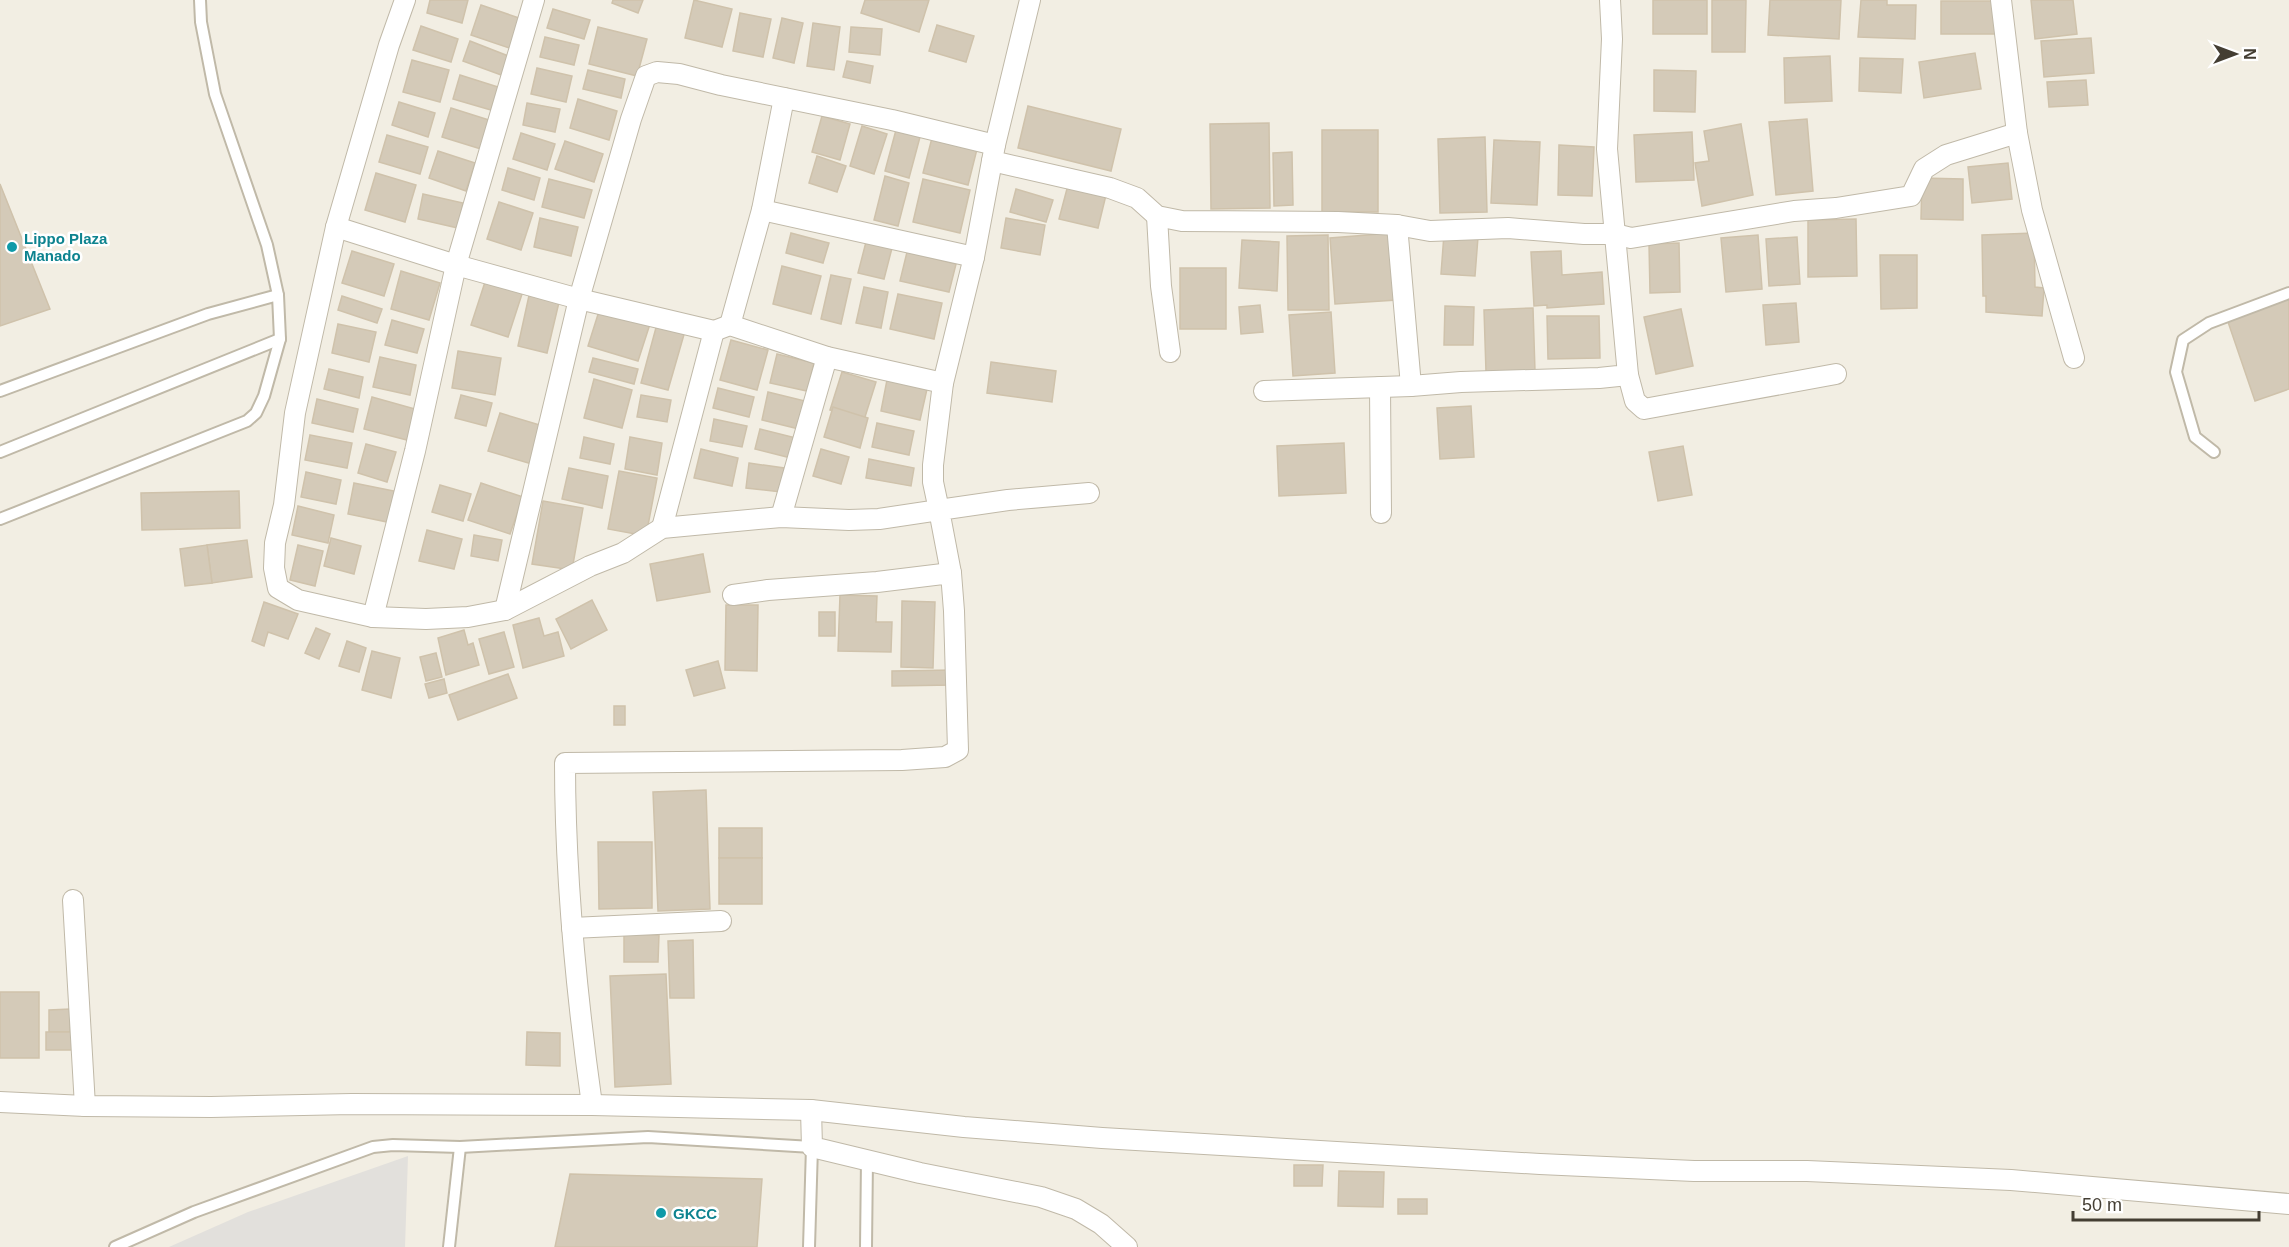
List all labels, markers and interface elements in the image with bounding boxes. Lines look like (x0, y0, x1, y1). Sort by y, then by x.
north arrow (2205, 24, 2265, 84)
text: N (2241, 48, 2258, 60)
place label: Lippo Plaza Manado (24, 230, 108, 264)
marker: Lippo Plaza Manado (5, 240, 19, 254)
scale bar (2073, 1184, 2259, 1222)
text: 50 m (2082, 1195, 2122, 1215)
place label: GKCC (673, 1205, 717, 1222)
marker: GKCC (654, 1206, 668, 1220)

